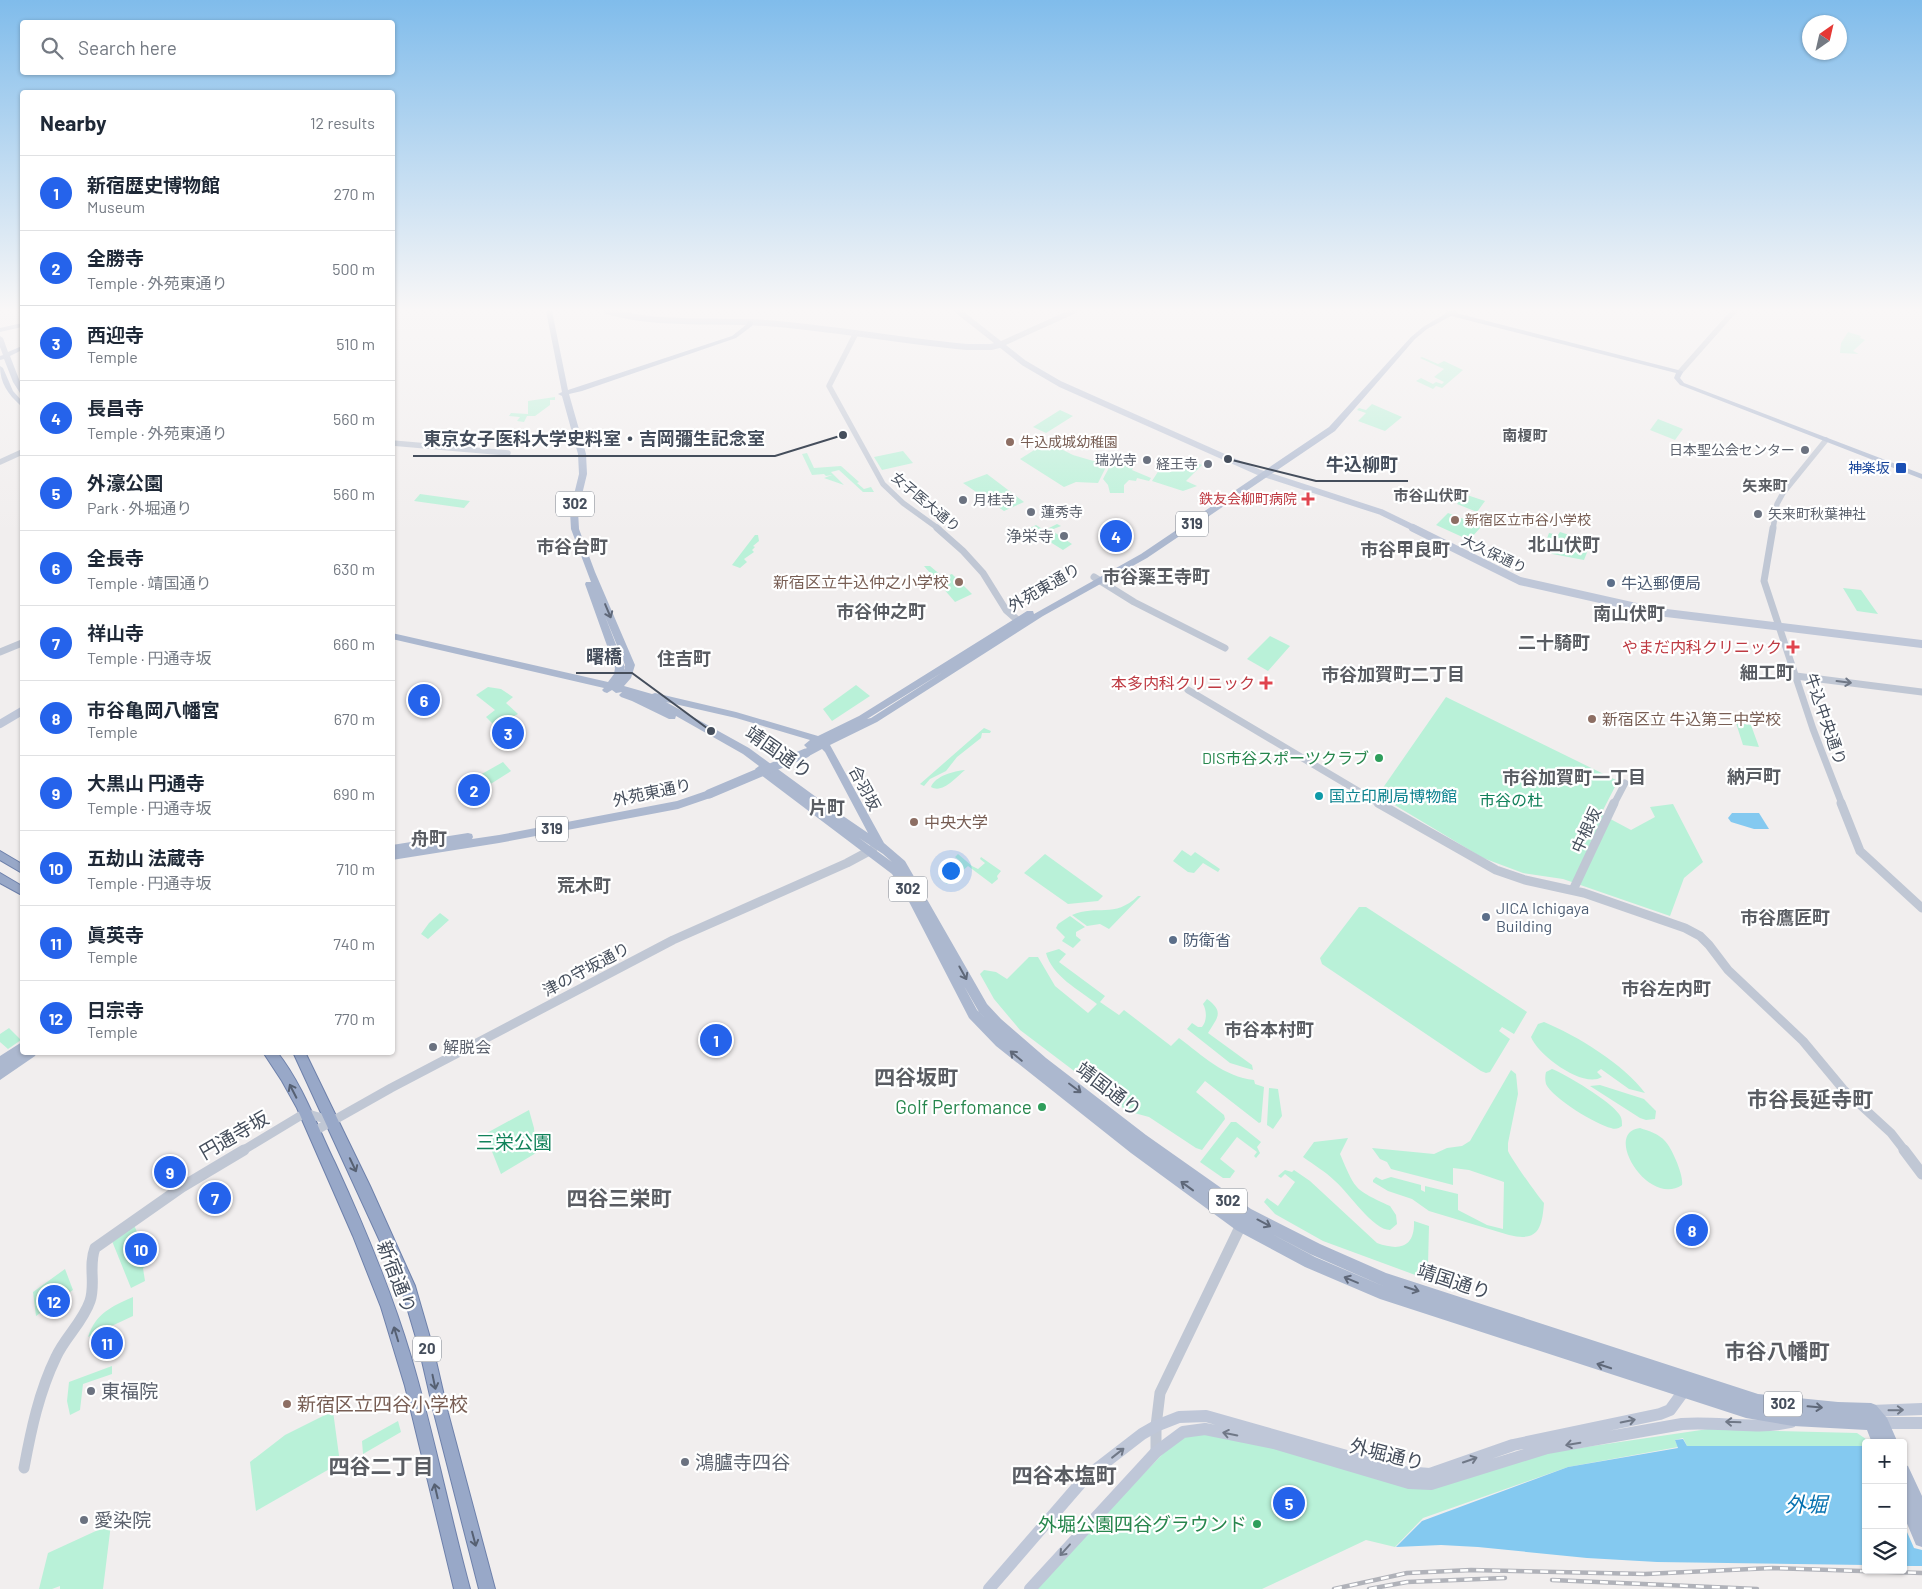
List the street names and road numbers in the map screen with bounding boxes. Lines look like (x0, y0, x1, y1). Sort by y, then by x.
street label: 女子医大通り (889, 468, 964, 535)
road number: 302 (556, 492, 594, 516)
road number: 319 (1176, 512, 1208, 536)
street label: 大久保通り (1459, 531, 1530, 576)
street label: 外苑東通り (1004, 558, 1083, 615)
street label: 牛込中央通り (1802, 670, 1851, 767)
street label: 靖国通り (742, 720, 817, 783)
street label: 合羽坂 (846, 762, 885, 813)
street label: 外苑東通り (611, 774, 693, 809)
street label: 中根坂 (1567, 804, 1604, 856)
road number: 319 (536, 816, 568, 842)
road number: 302 (889, 876, 927, 902)
street label: 津の守坂通り (539, 938, 633, 999)
street label: 靖国通り (1072, 1057, 1147, 1121)
street label: 円通寺坂 (195, 1106, 272, 1164)
road number: 302 (1209, 1188, 1247, 1214)
street label: 新宿通り (373, 1237, 422, 1316)
street label: 靖国通り (1414, 1258, 1494, 1303)
road number: 20 (413, 1336, 441, 1362)
road number: 302 (1764, 1392, 1802, 1416)
street label: 外堀通り (1347, 1433, 1427, 1474)

